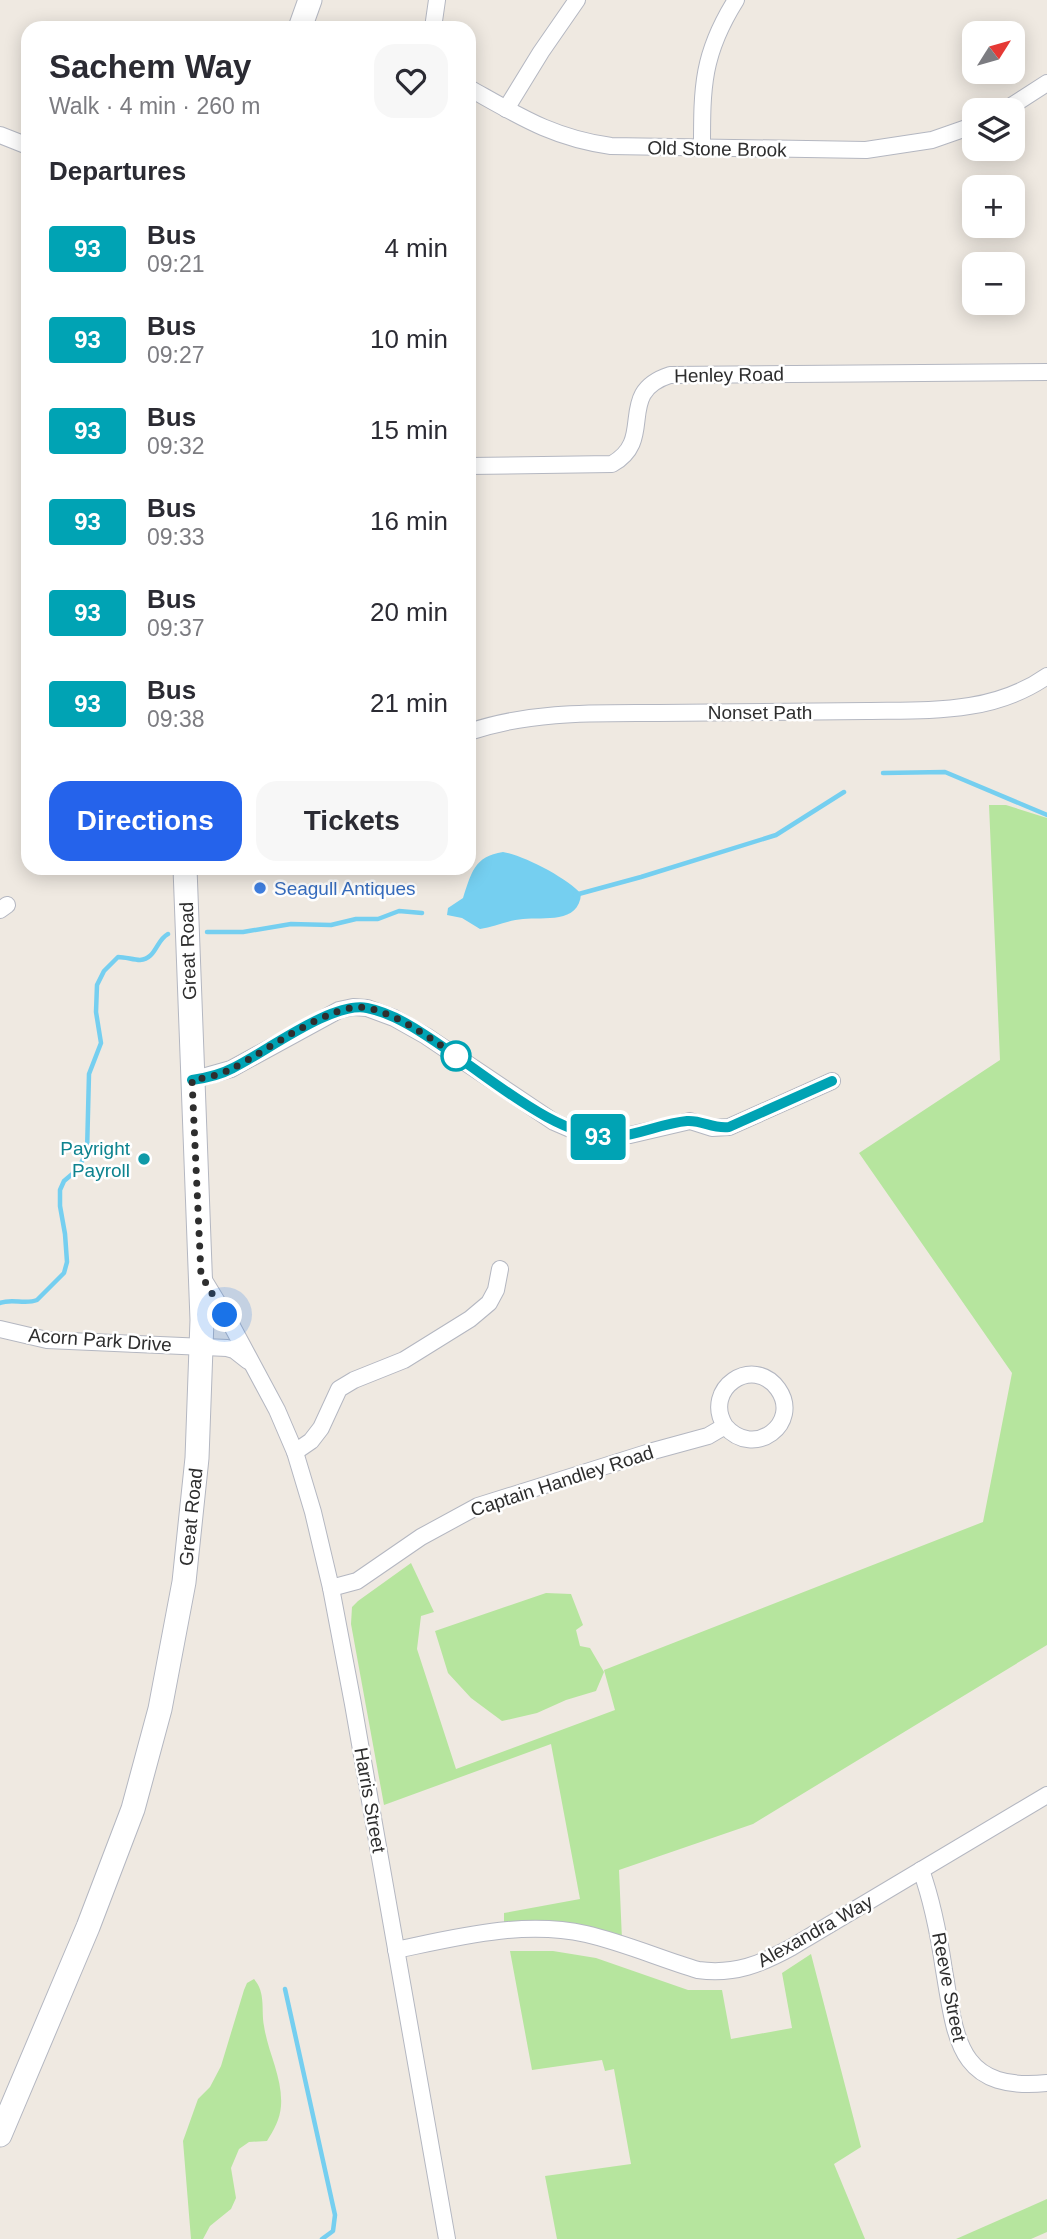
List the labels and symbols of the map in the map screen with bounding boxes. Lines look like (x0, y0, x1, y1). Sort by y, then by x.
north arrow (962, 21, 1026, 84)
street label: Old Stone Brook (647, 137, 787, 161)
street label: Henley Road (674, 364, 784, 386)
street label: Nonset Path (708, 702, 812, 723)
place label: Seagull Antiques (274, 878, 416, 899)
marker: Seagull Antiques (252, 880, 268, 896)
street label: Great Road (176, 902, 200, 1000)
unlabelled marker (441, 1041, 471, 1071)
line badge: 93 (566, 1114, 630, 1160)
place label: Payright Payroll (60, 1138, 131, 1181)
marker: Payright Payroll (136, 1151, 152, 1167)
your location (207, 1297, 242, 1332)
street label: Acorn Park Drive (28, 1325, 172, 1355)
street label: Captain Handley Road (468, 1441, 656, 1521)
street label: Great Road (175, 1467, 207, 1567)
street label: Harris Street (350, 1746, 390, 1855)
street label: Alexandra Way (754, 1891, 877, 1971)
street label: Reeve Street (928, 1931, 970, 2044)

